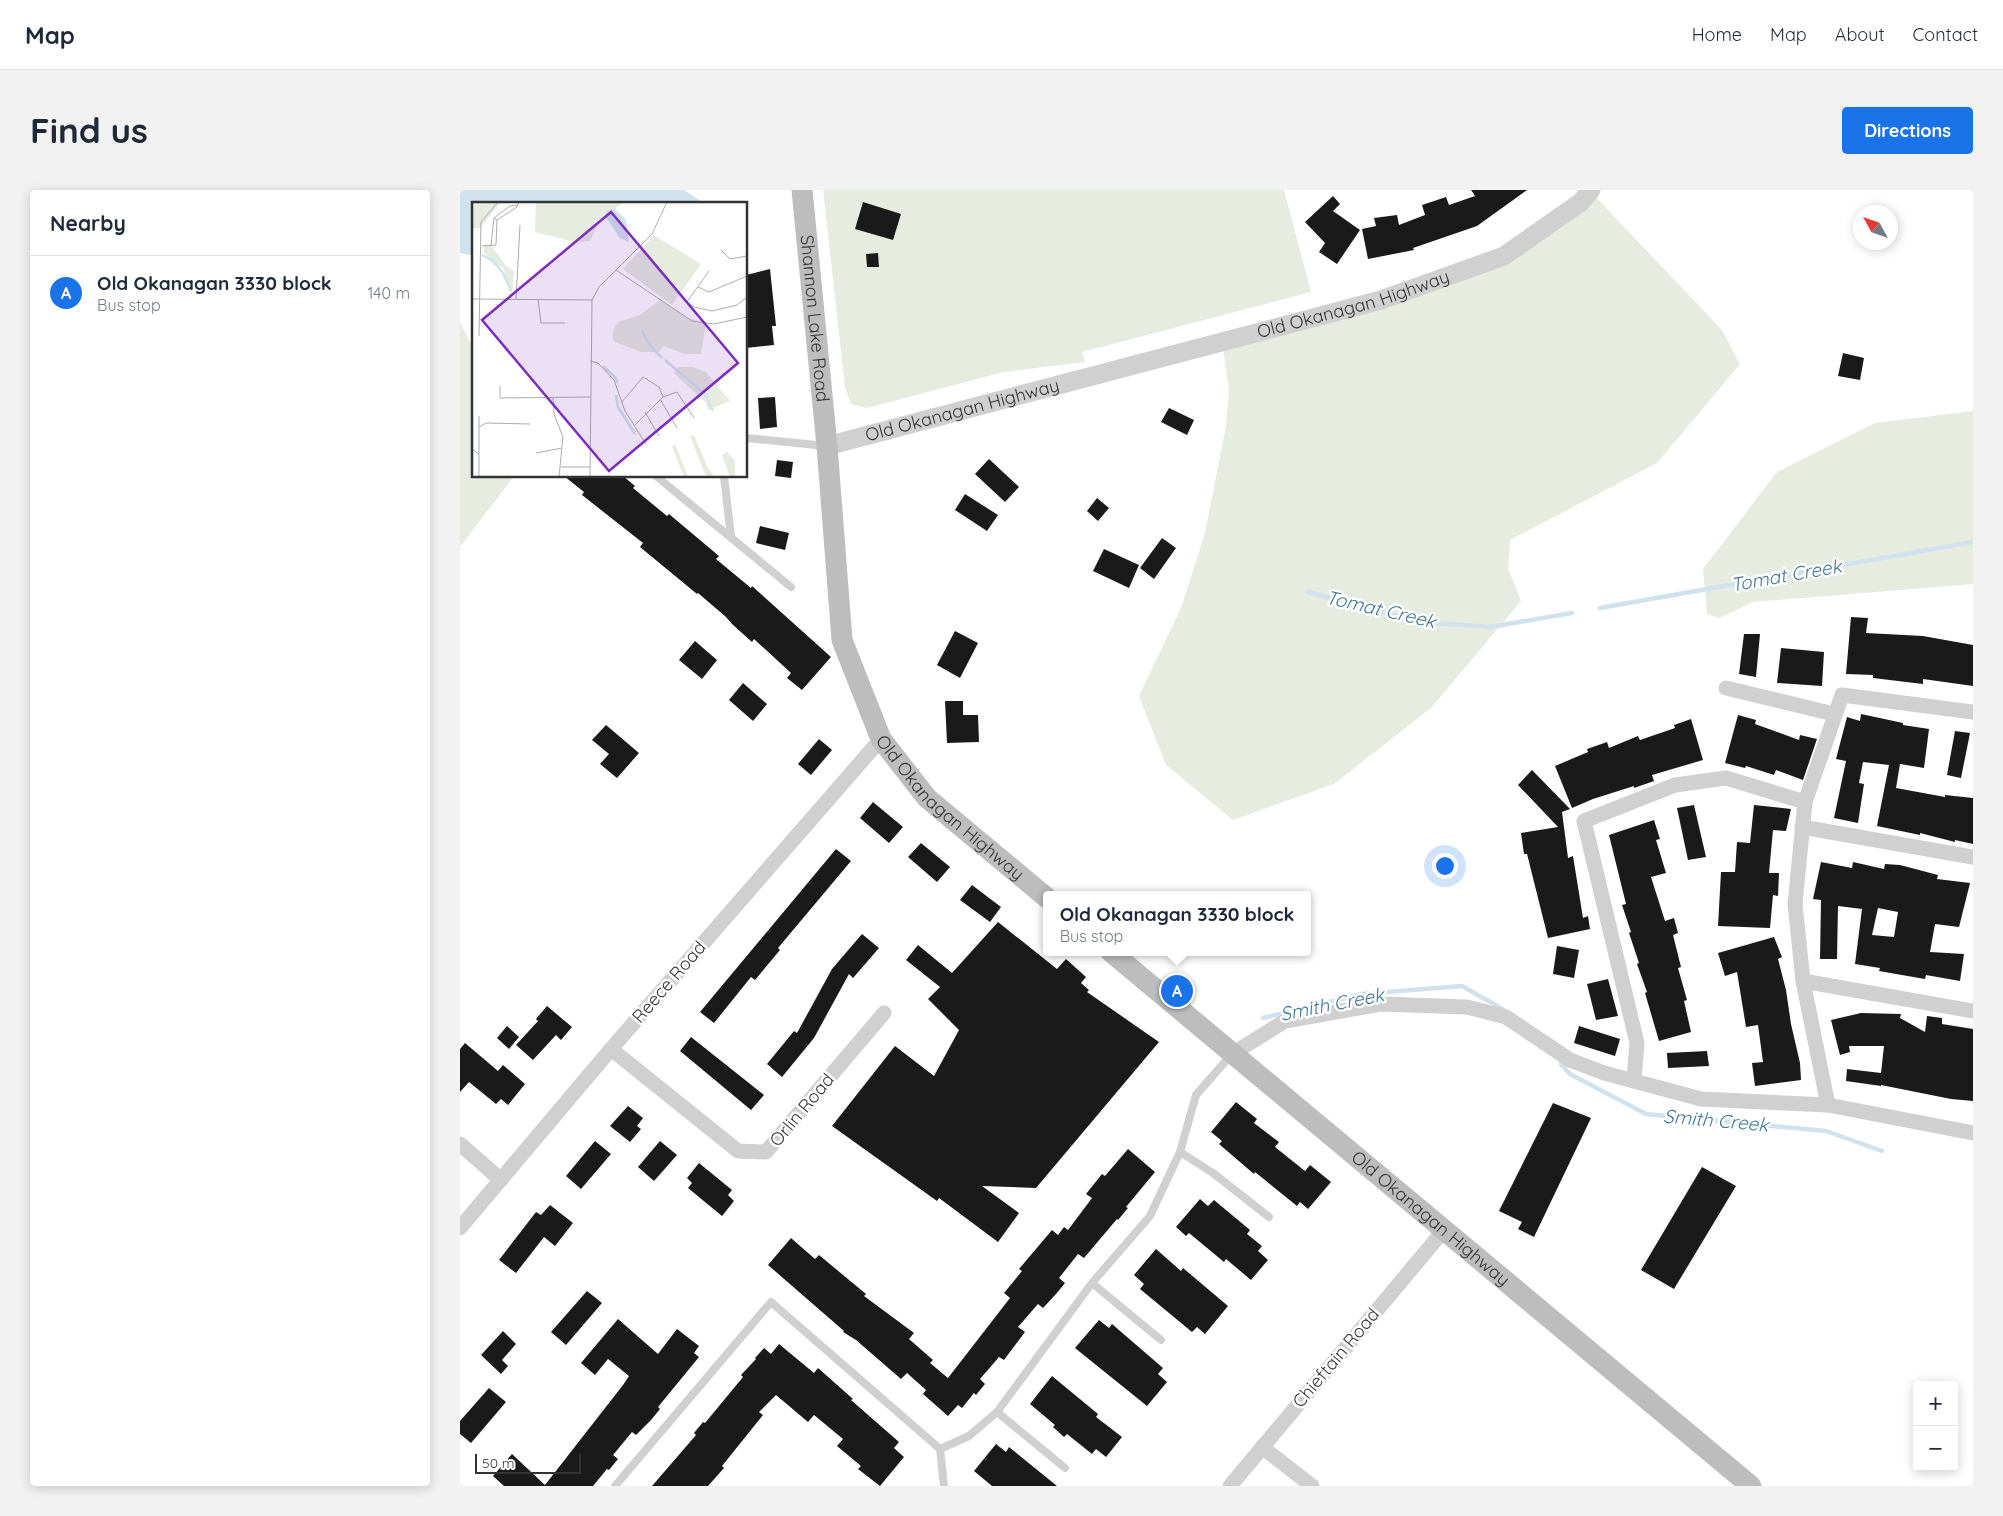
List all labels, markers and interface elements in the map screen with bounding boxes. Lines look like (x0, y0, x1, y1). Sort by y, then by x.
text: Map (25, 20, 75, 50)
text: Home (1692, 23, 1742, 46)
text: Map (1770, 23, 1807, 46)
text: About (1835, 23, 1885, 46)
text: Contact (1913, 23, 1978, 46)
button: Directions (1842, 107, 1973, 154)
text: Find us (30, 108, 148, 152)
inset map (472, 202, 748, 478)
north arrow (1853, 205, 1898, 250)
text: Nearby (50, 210, 126, 236)
street label: Shannon Lake Road (795, 234, 835, 403)
street label: Old Okanagan Highway (1254, 264, 1452, 343)
text: Old Okanagan 3330 block (97, 271, 332, 295)
text: A (61, 283, 71, 303)
text: 140 m (367, 283, 410, 303)
text: Bus stop (97, 295, 161, 315)
street label: Old Okanagan Highway (863, 373, 1062, 446)
water label: Tomat Creek (1729, 553, 1845, 597)
water label: Tomat Creek (1324, 585, 1440, 634)
street label: Old Okanagan Highway (871, 730, 1029, 885)
your location (1432, 853, 1458, 879)
popup (1043, 891, 1311, 956)
text: Old Okanagan 3330 block (1060, 902, 1294, 926)
text: Bus stop (1060, 926, 1123, 946)
street label: Reece Road (627, 936, 711, 1027)
pin: A (1161, 972, 1193, 1010)
water label: Smith Creek (1278, 982, 1388, 1026)
street label: Orlin Road (764, 1068, 839, 1151)
water label: Smith Creek (1662, 1103, 1771, 1137)
street label: Old Okanagan Highway (1347, 1145, 1515, 1291)
street label: Chieftain Road (1287, 1303, 1384, 1412)
map controls (1913, 1381, 1958, 1471)
button: + (1913, 1381, 1958, 1426)
button: − (1913, 1426, 1958, 1471)
scale bar (475, 1451, 581, 1474)
text: 50 m (482, 1454, 515, 1472)

